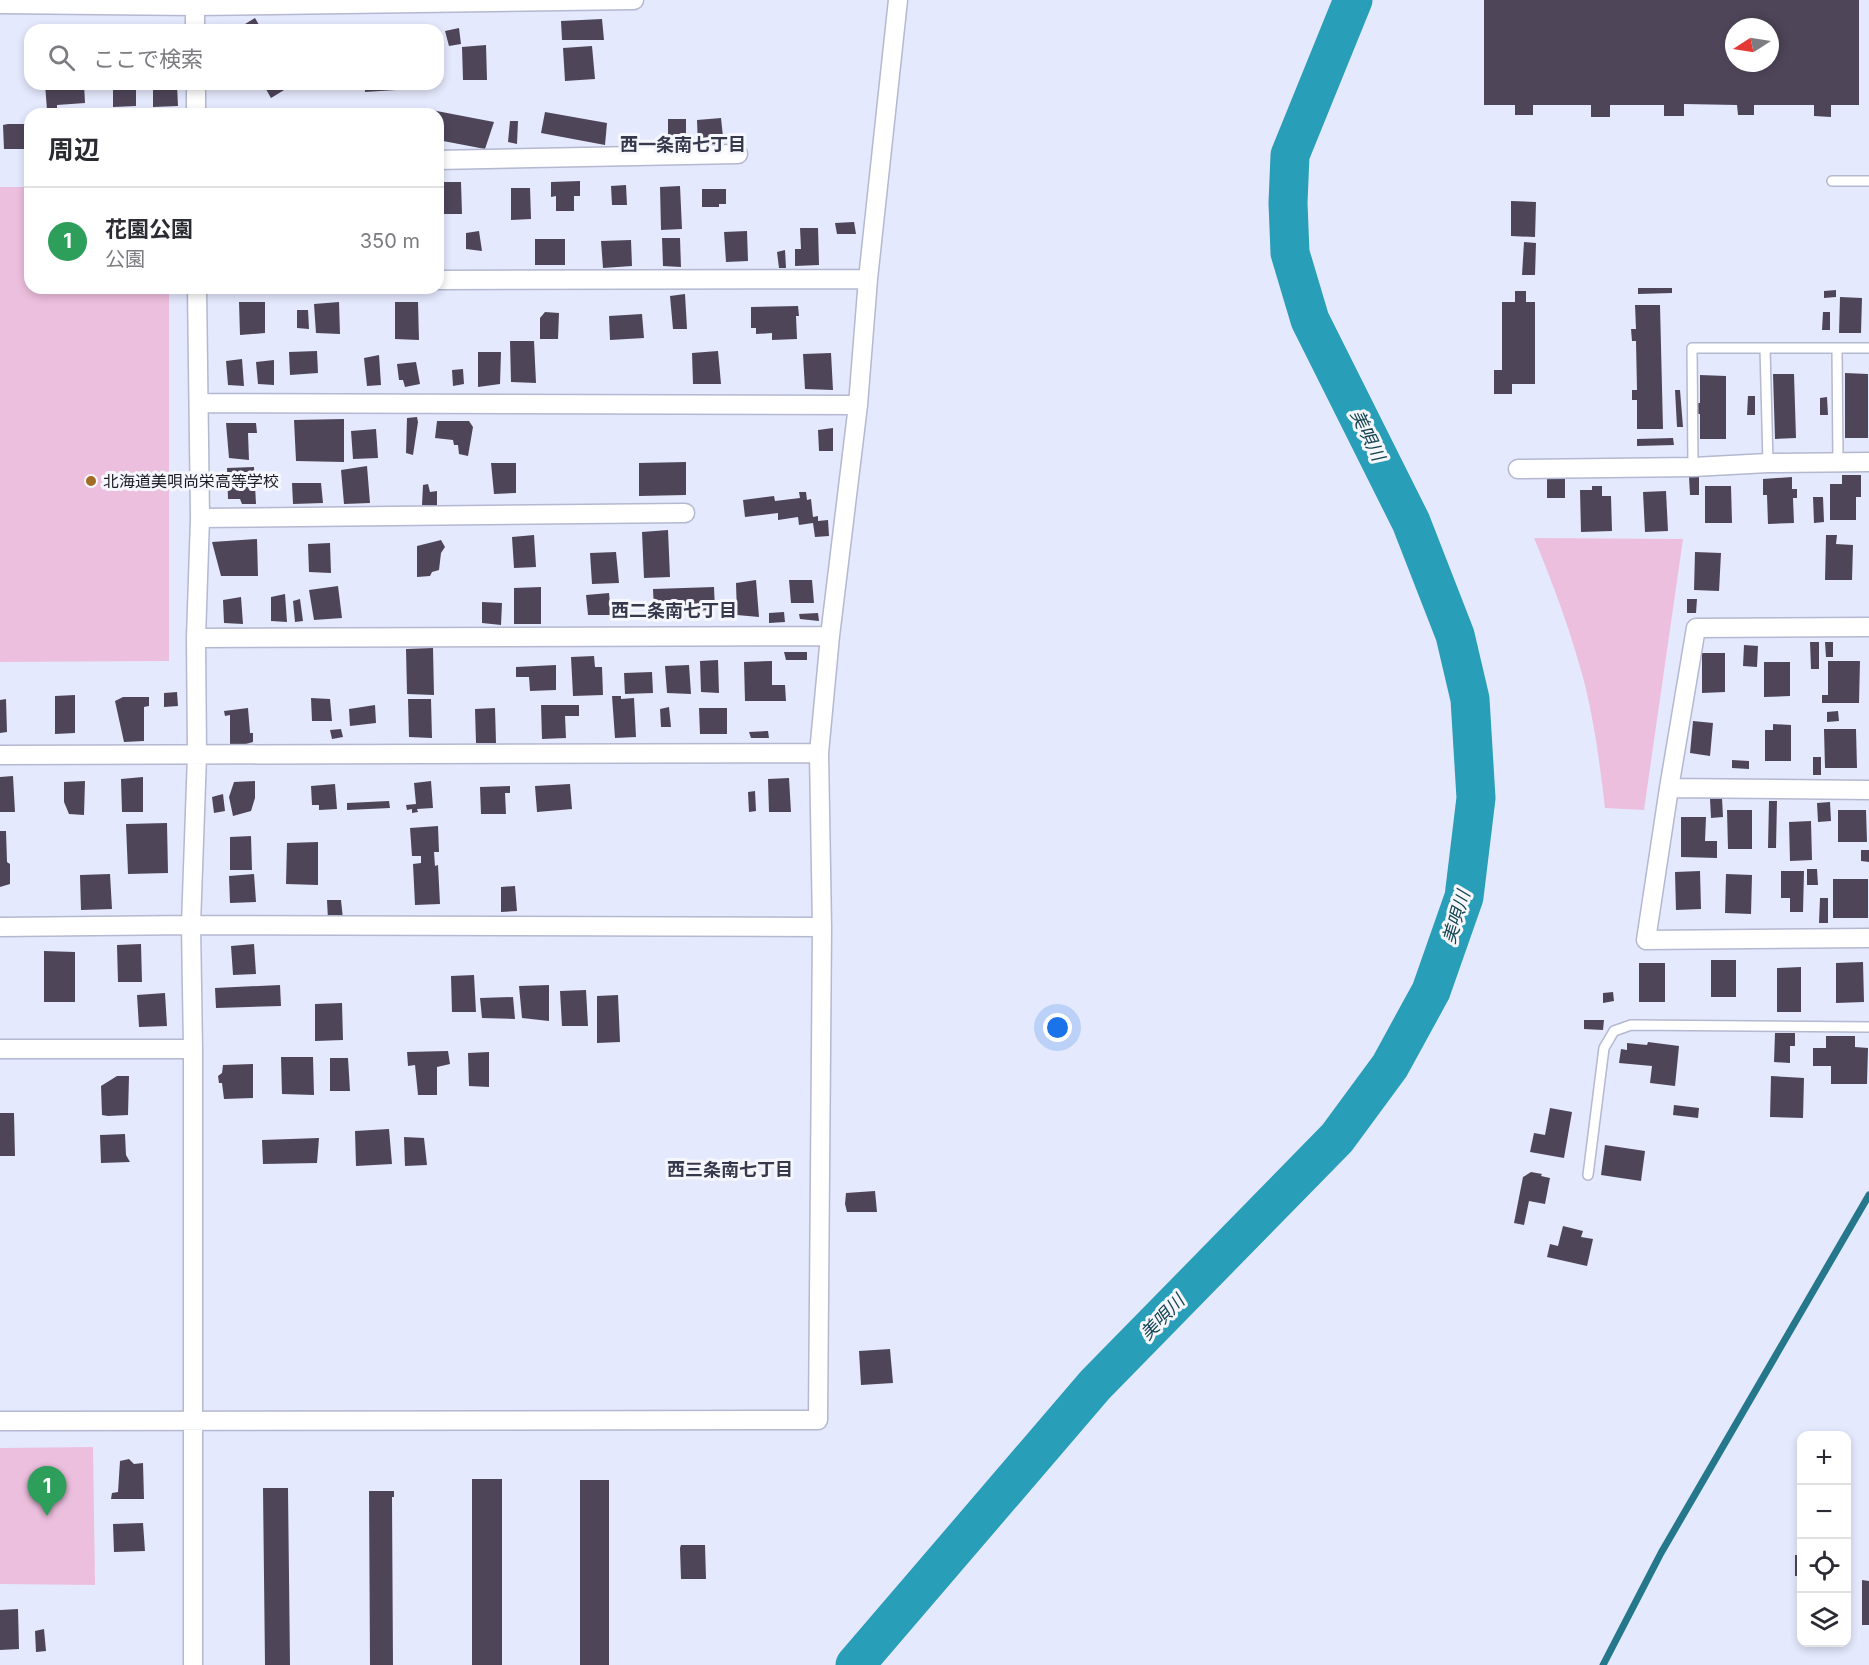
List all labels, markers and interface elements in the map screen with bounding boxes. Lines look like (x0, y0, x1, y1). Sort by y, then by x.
north arrow (1725, 18, 1779, 72)
search box (24, 24, 444, 90)
icon: search (45, 41, 78, 74)
text: ここで検索 (93, 46, 203, 72)
text: 周辺 (48, 134, 100, 165)
district label: 西一条南七丁目 (620, 134, 746, 155)
text: 花園公園 (105, 216, 193, 242)
text: 1 (63, 229, 72, 253)
text: 350 m (360, 229, 420, 253)
text: 公園 (105, 247, 145, 271)
water label: 美唄川 (1347, 406, 1390, 466)
place label: 北海道美唄尚栄高等学校 (103, 471, 279, 491)
marker: 北海道美唄尚栄高等学校 (84, 474, 98, 488)
district label: 西二条南七丁目 (611, 600, 737, 621)
water label: 美唄川 (1438, 886, 1475, 946)
your location (1043, 1013, 1072, 1042)
district label: 西三条南七丁目 (667, 1159, 793, 1180)
water label: 美唄川 (1136, 1289, 1190, 1344)
map controls (1797, 1431, 1851, 1647)
button: + (1797, 1431, 1851, 1485)
pin: 1 (28, 1466, 66, 1516)
button: − (1797, 1485, 1851, 1539)
button: locate (1797, 1539, 1851, 1593)
button: layers (1797, 1593, 1851, 1647)

